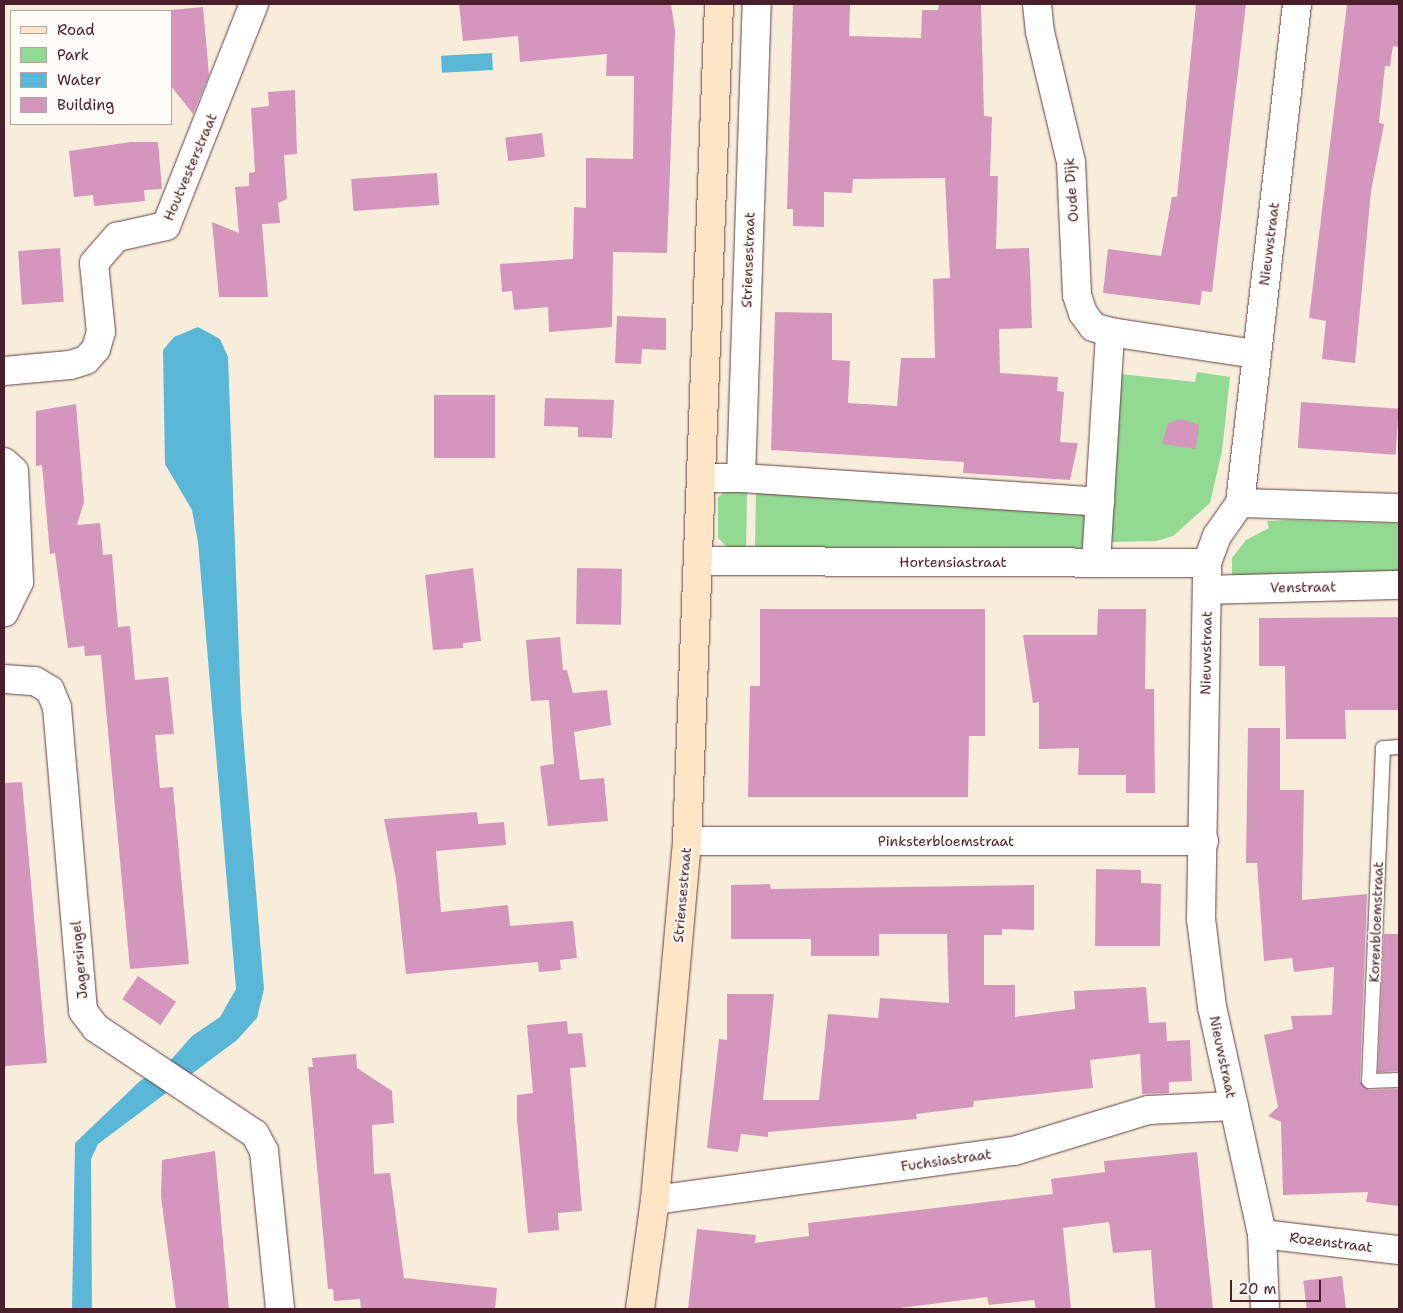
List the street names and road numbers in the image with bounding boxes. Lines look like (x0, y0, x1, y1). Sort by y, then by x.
street label: Houtvesterstraat (160, 111, 220, 223)
street label: Oude Dijk (1060, 157, 1082, 223)
street label: Nieuwstraat (1256, 201, 1282, 287)
street label: Striensestraat (738, 212, 758, 308)
street label: Hortensiastraat (899, 554, 1007, 570)
street label: Venstraat (1270, 578, 1336, 596)
street label: Nieuwstraat (1197, 611, 1215, 695)
street label: Pinksterbloemstraat (878, 833, 1014, 849)
street label: Striensestraat (669, 847, 695, 943)
street label: Korenbloemstraat (1365, 861, 1387, 983)
street label: Jagersingel (67, 920, 91, 1000)
street label: Nieuwstraat (1206, 1014, 1240, 1100)
street label: Fuchsiastraat (900, 1145, 992, 1175)
street label: Rozenstraat (1289, 1229, 1373, 1255)

